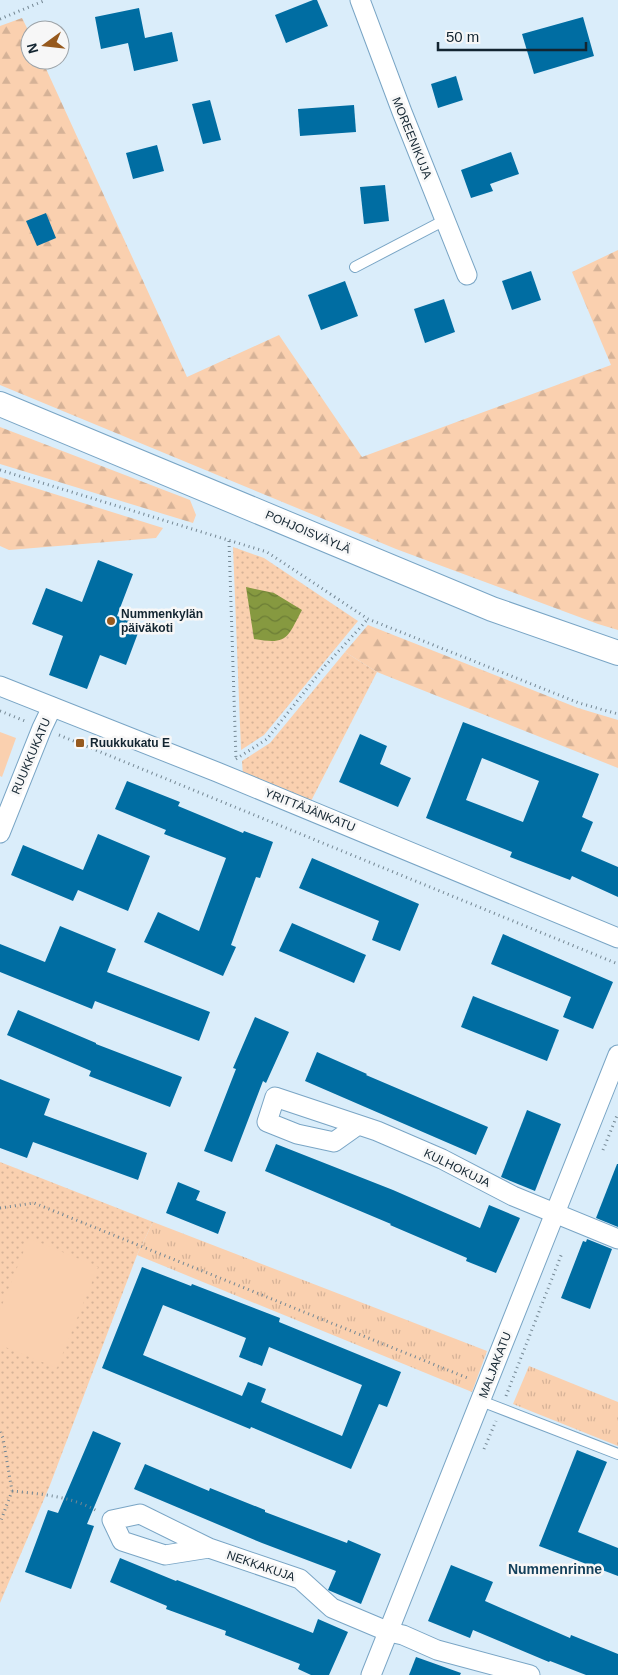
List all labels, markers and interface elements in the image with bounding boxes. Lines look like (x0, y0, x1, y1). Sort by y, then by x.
north arrow (20, 20, 70, 70)
scale bar (438, 20, 586, 52)
text: 50 m (446, 28, 479, 45)
text: N (23, 41, 41, 55)
street label: MOREENIKUJA (389, 95, 435, 181)
street label: POHJOISVÄYLÄ (263, 508, 353, 556)
place label: Nummenkylän päiväkoti (121, 607, 203, 635)
marker: Nummenkylän päiväkoti (105, 615, 117, 627)
street label: RUUKKUKATU (9, 716, 53, 796)
place label: Ruukkukatu E (90, 736, 170, 750)
marker: Ruukkukatu E (74, 737, 86, 749)
street label: YRITTÄJÄNKATU (263, 785, 357, 835)
street label: KULHOKUJA (422, 1146, 492, 1190)
street label: MALJAKATU (476, 1330, 514, 1400)
street label: NEKKAKUJA (225, 1548, 297, 1584)
district label: Nummenrinne (508, 1561, 602, 1577)

